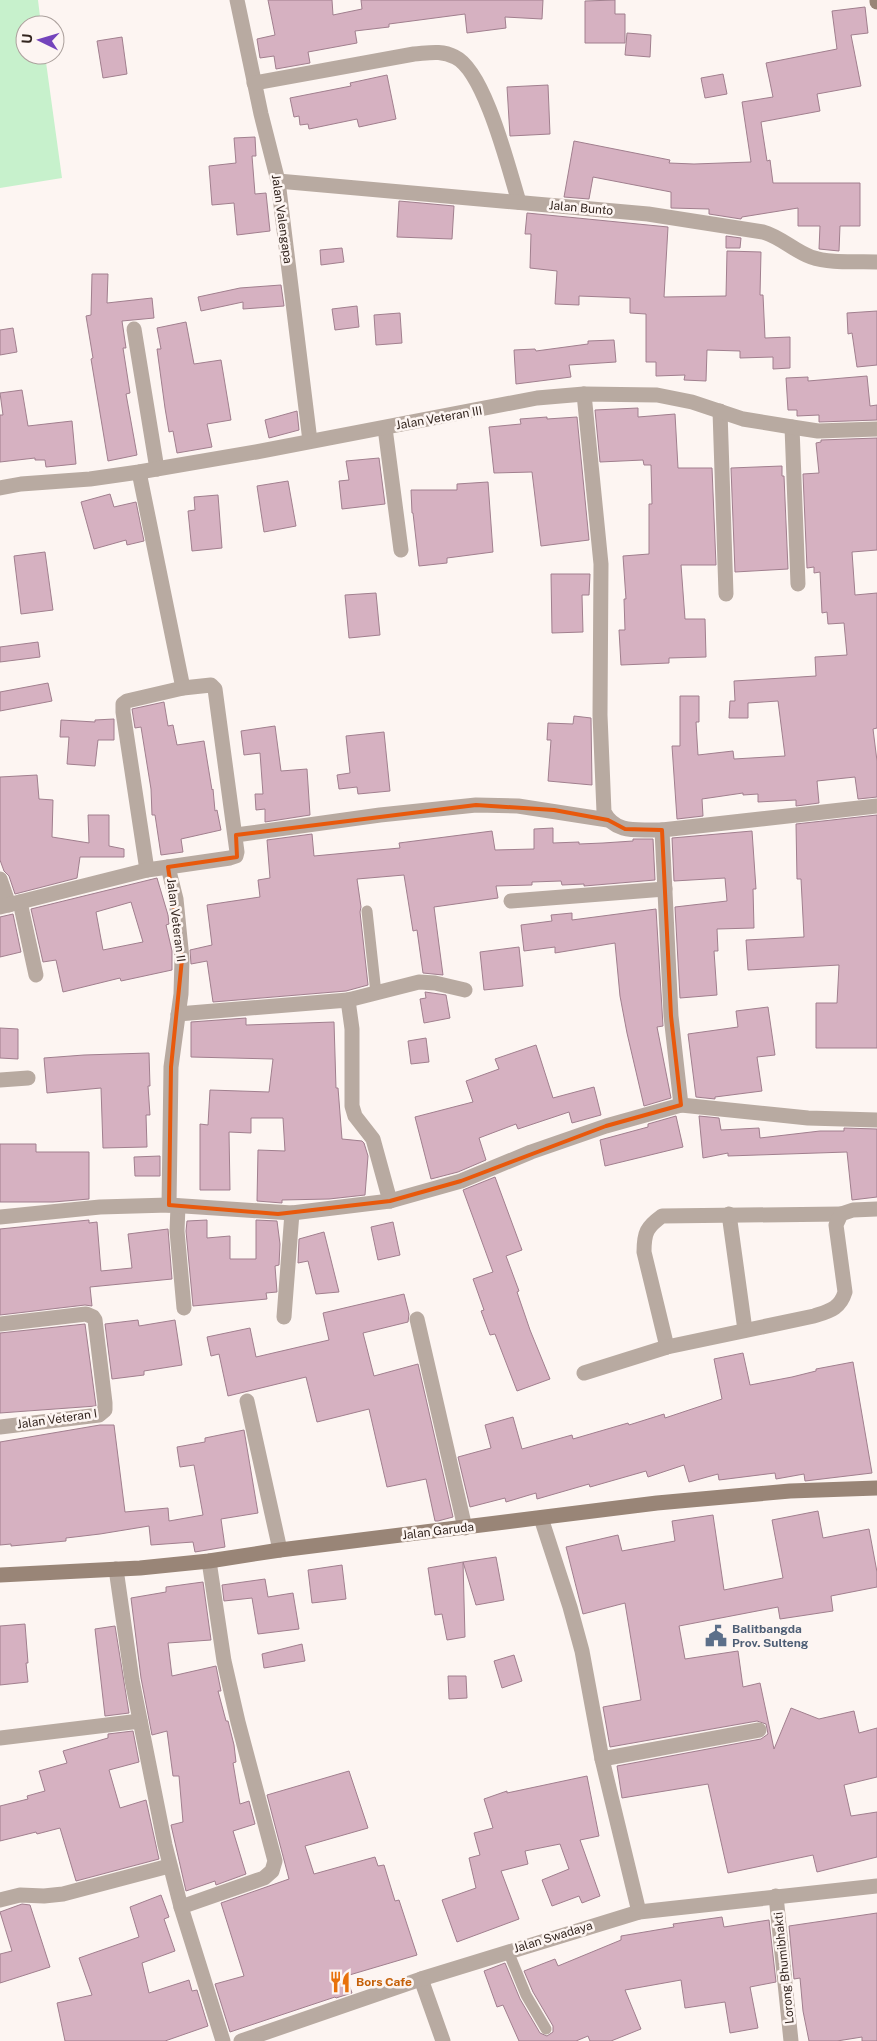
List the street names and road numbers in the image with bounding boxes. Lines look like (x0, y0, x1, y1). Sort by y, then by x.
street label: Jalan Valengapa (269, 173, 295, 265)
street label: Jalan Bunto (548, 198, 614, 218)
street label: Jalan Veteran III (395, 404, 483, 432)
street label: Jalan Veteran II (164, 877, 188, 963)
street label: Jalan Veteran I (16, 1406, 98, 1432)
street label: Jalan Garuda (401, 1520, 475, 1542)
street label: Lorong Bhumibhakti (771, 1911, 797, 2025)
street label: Jalan Swadaya (512, 1918, 594, 1956)

